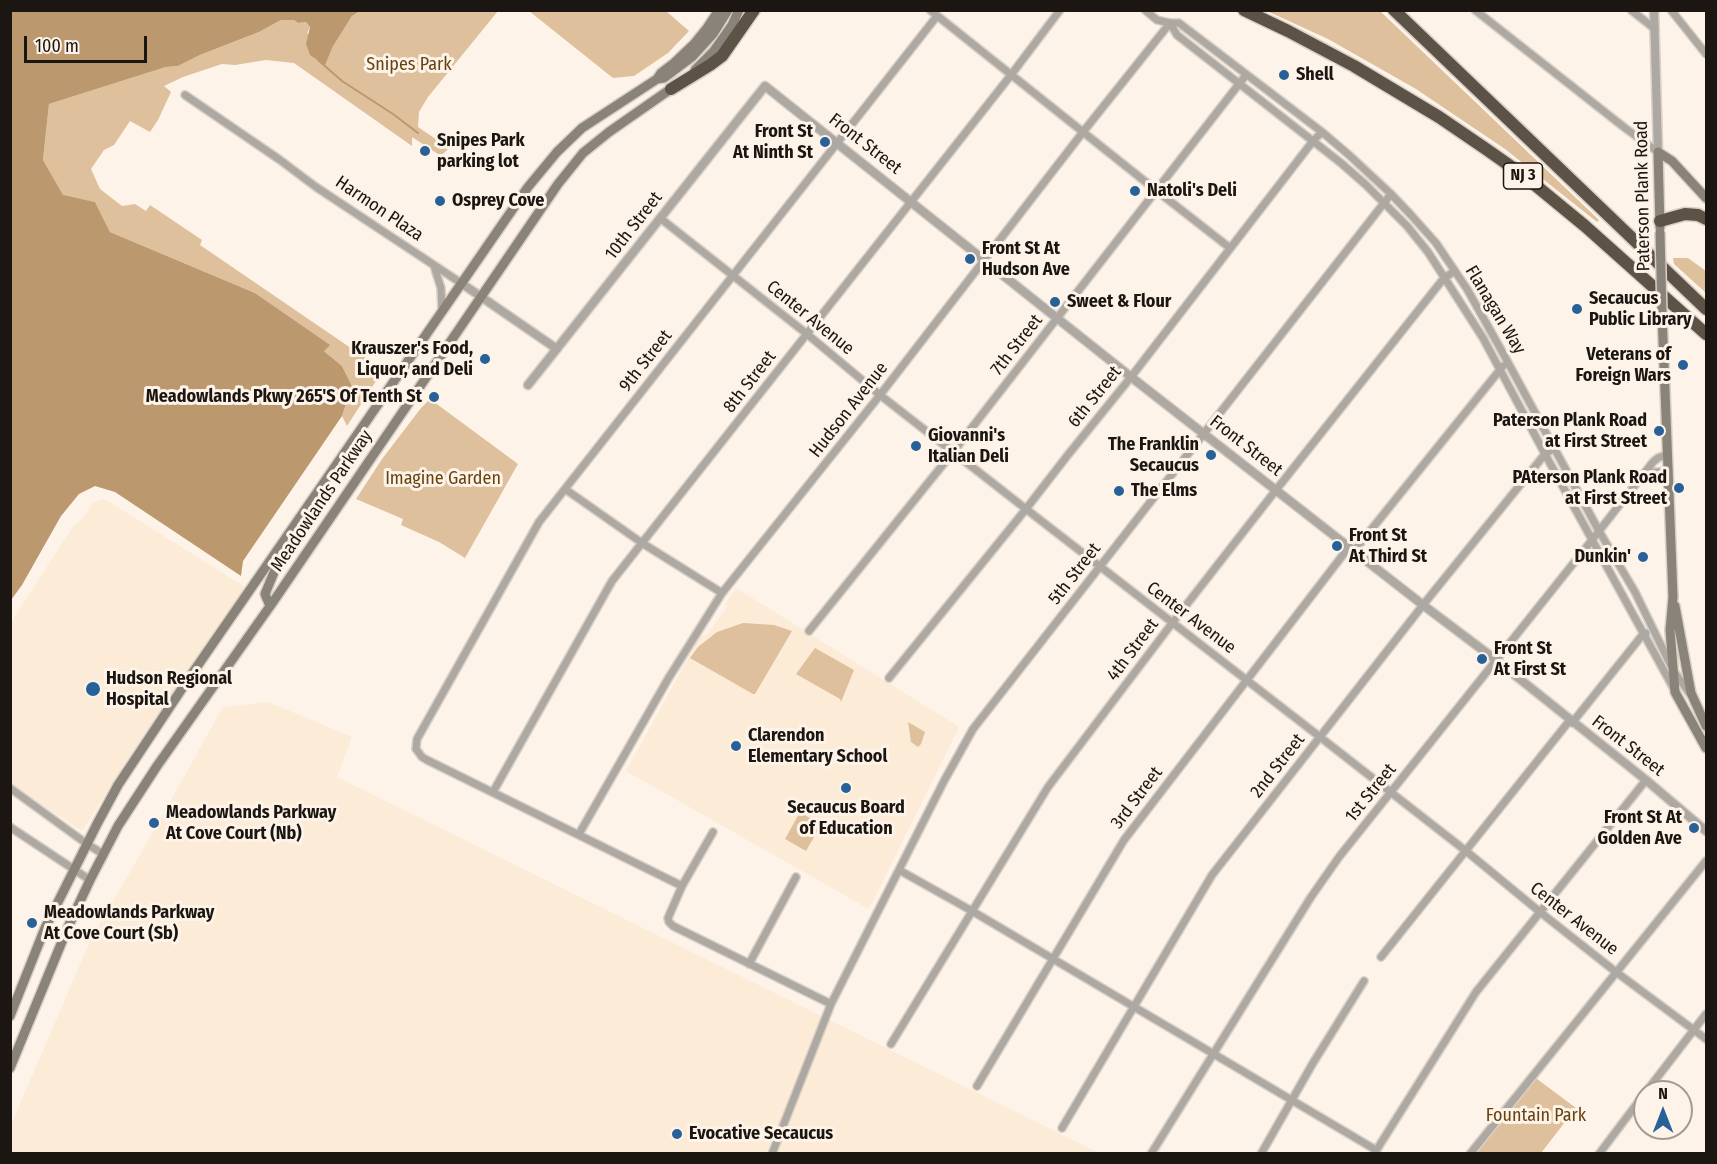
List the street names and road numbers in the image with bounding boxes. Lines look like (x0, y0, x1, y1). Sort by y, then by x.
street label: Front Street (824, 109, 906, 179)
street label: Paterson Plank Road (1631, 120, 1655, 272)
road number: NJ 3 (1504, 163, 1543, 189)
street label: Harmon Plaza (331, 172, 427, 246)
street label: 10th Street (601, 188, 667, 264)
street label: Flanagan Way (1460, 262, 1530, 358)
street label: Center Avenue (762, 276, 858, 360)
street label: 7th Street (987, 310, 1047, 380)
street label: 9th Street (615, 326, 677, 396)
street label: 8th Street (719, 347, 781, 417)
street label: Hudson Avenue (805, 358, 893, 462)
street label: 6th Street (1064, 362, 1126, 432)
street label: Front Street (1205, 411, 1287, 481)
street label: Meadowlands Parkway (267, 426, 377, 576)
street label: 5th Street (1044, 539, 1106, 609)
street label: Center Avenue (1142, 577, 1240, 659)
street label: 4th Street (1103, 615, 1163, 685)
street label: Front Street (1587, 711, 1669, 781)
street label: 2nd Street (1246, 730, 1310, 802)
street label: 1st Street (1341, 759, 1401, 827)
street label: 3rd Street (1107, 763, 1167, 833)
street label: Center Avenue (1525, 878, 1623, 960)

